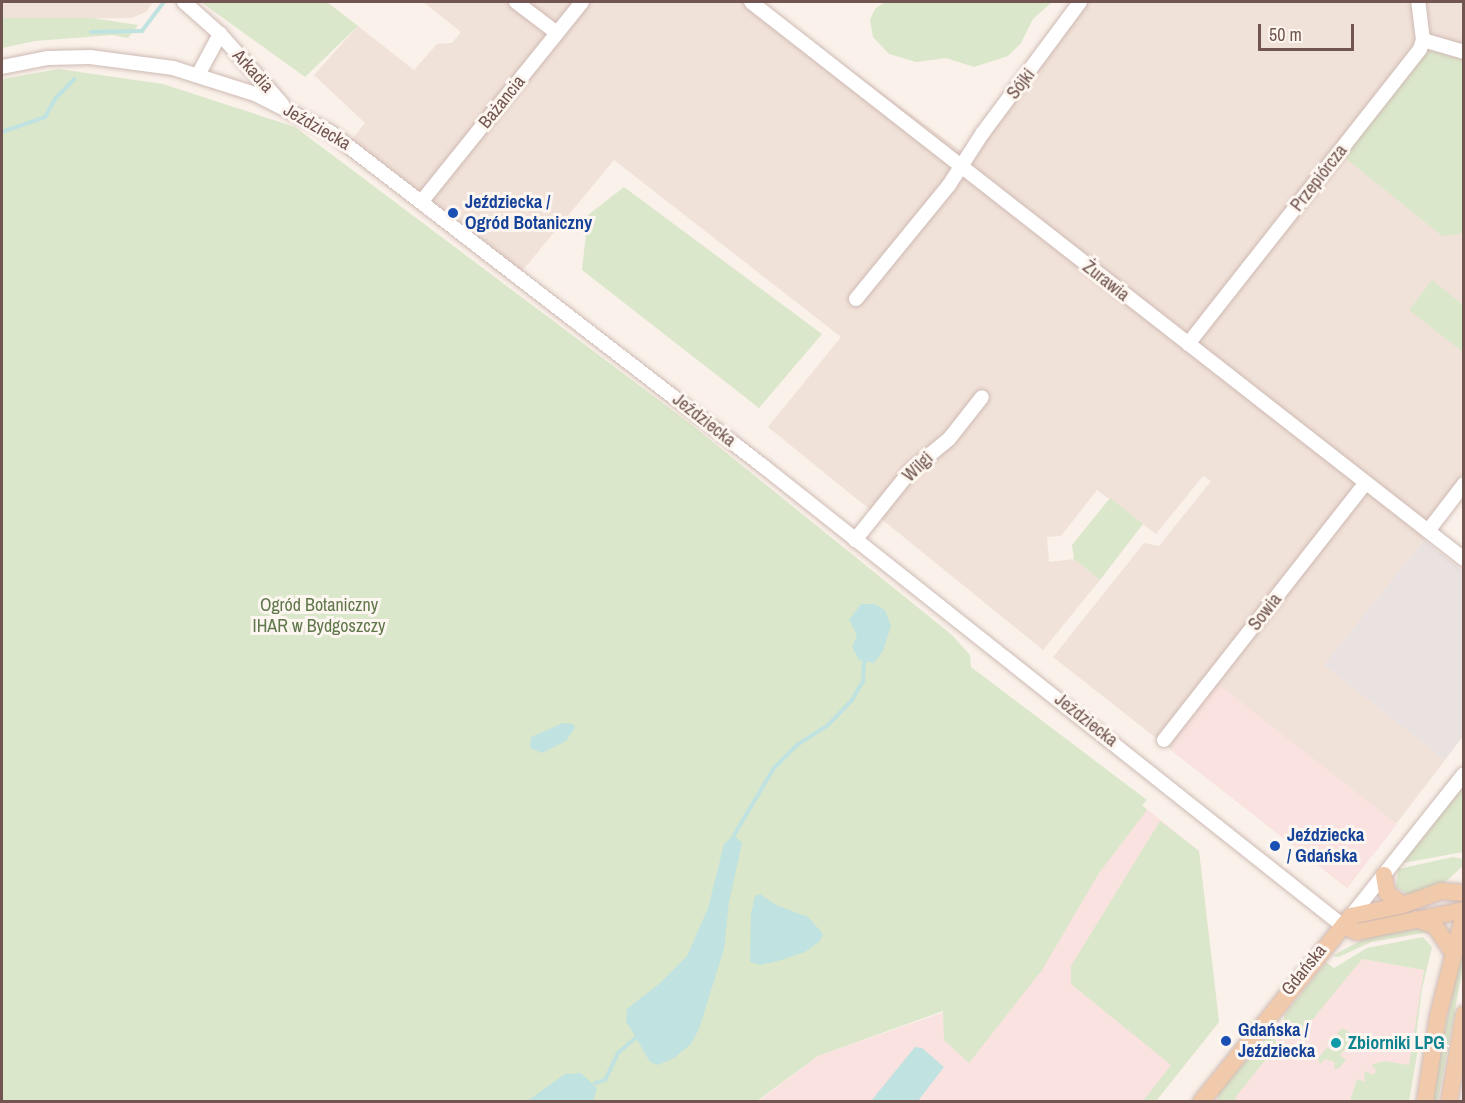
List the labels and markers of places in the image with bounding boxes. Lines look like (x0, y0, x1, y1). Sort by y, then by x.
place label: Jeździecka / Ogród Botaniczny (465, 192, 592, 234)
marker: Jeździecka / Ogród Botaniczny (446, 206, 460, 220)
place label: Jeździecka / Gdańska (1287, 825, 1364, 868)
marker: Jeździecka / Gdańska (1268, 839, 1282, 853)
place label: Gdańska / Jeździecka (1238, 1020, 1315, 1062)
place label: Zbiorniki LPG (1348, 1032, 1445, 1054)
marker: Gdańska / Jeździecka (1219, 1034, 1233, 1048)
marker: Zbiorniki LPG (1329, 1036, 1343, 1050)

